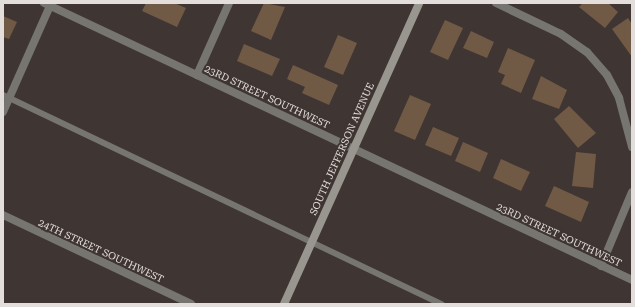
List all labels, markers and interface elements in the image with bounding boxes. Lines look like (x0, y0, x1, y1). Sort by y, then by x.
street label: 23RD STREET SOUTHWEST (203, 63, 331, 131)
street label: SOUTH JEFFERSON AVENUE (307, 81, 377, 217)
street label: 23RD STREET SOUTHWEST (495, 201, 623, 269)
street label: 24TH STREET SOUTHWEST (36, 217, 166, 285)

